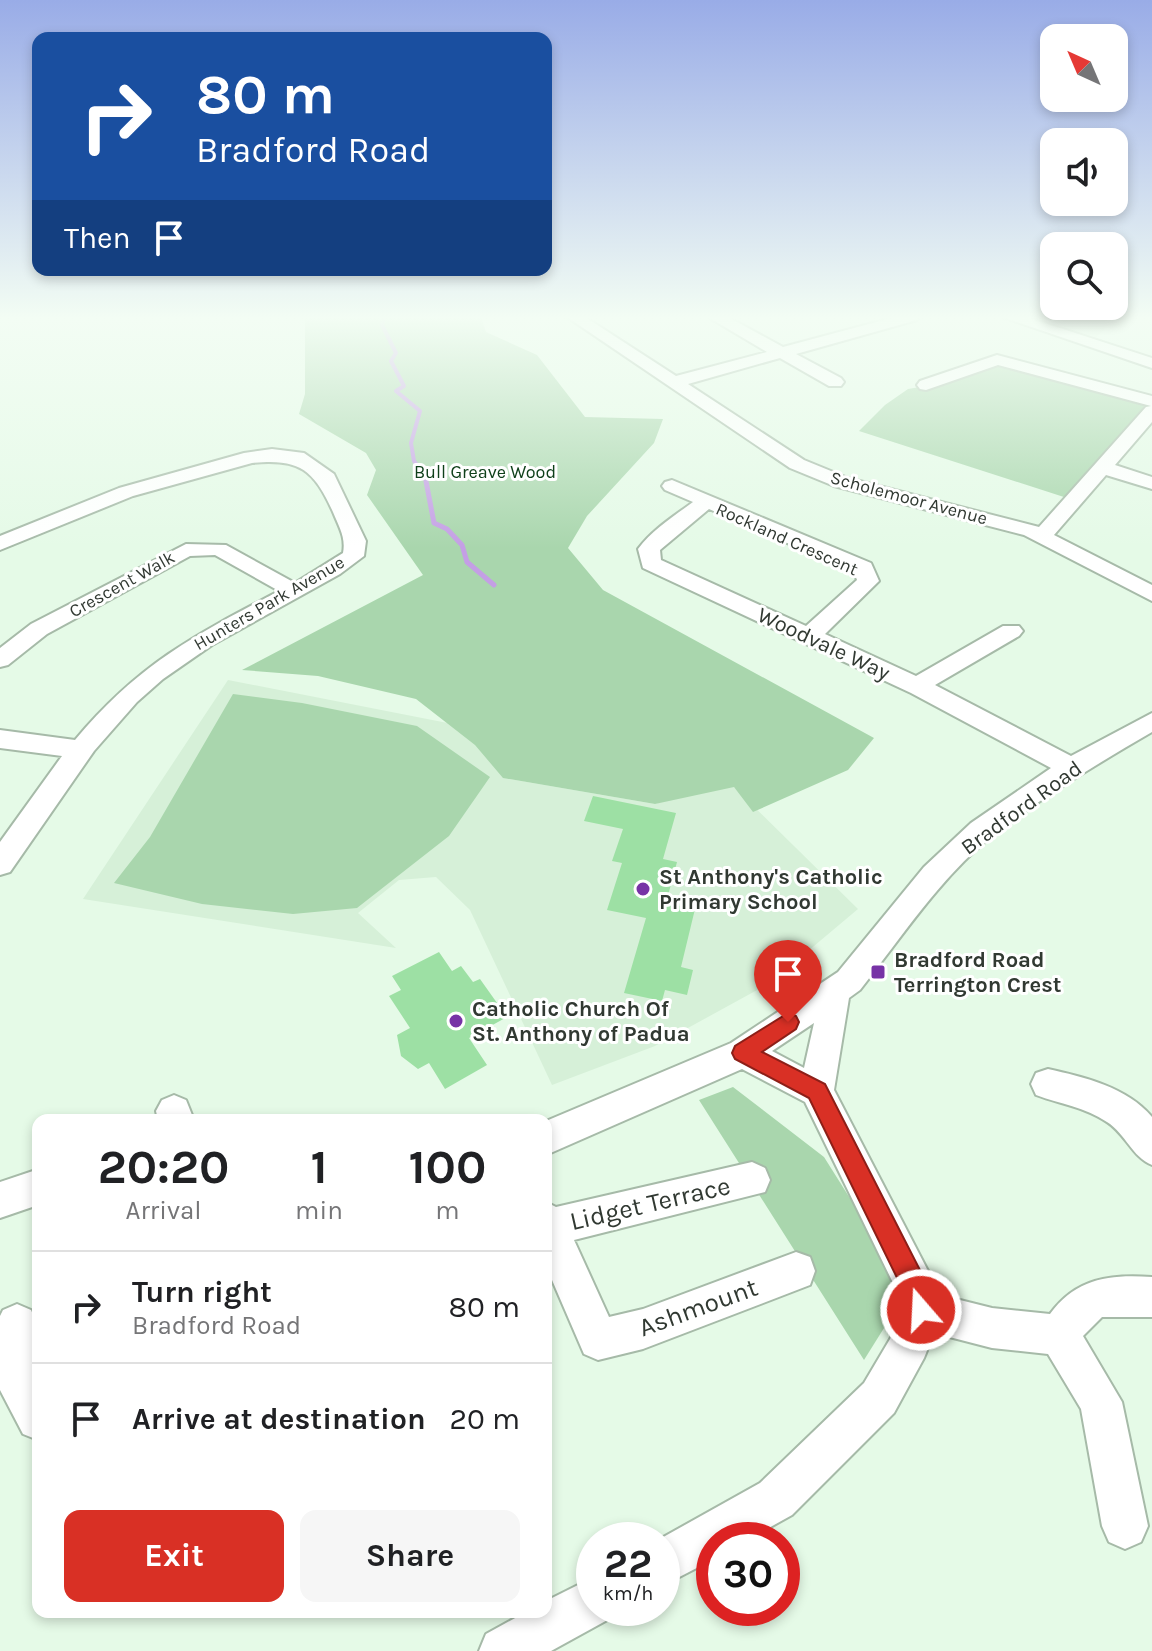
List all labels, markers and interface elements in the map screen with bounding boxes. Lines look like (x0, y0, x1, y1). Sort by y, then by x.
north arrow (1040, 24, 1128, 112)
map controls (1040, 24, 1128, 320)
text: 80 m (196, 62, 335, 127)
icon: right (64, 64, 168, 168)
button: sound (1040, 128, 1128, 216)
text: Bradford Road (196, 129, 430, 171)
icon: arrive (147, 216, 191, 260)
text: Then (64, 220, 131, 256)
button: search (1040, 232, 1128, 320)
park label: Bull Greave Wood (414, 461, 556, 483)
street label: Scholemoor Avenue (828, 466, 990, 530)
street label: Rockland Crescent (712, 498, 862, 580)
street label: Crescent Walk (65, 546, 179, 622)
street label: Hunters Park Avenue (190, 551, 348, 655)
street label: Woodvale Way (753, 602, 894, 686)
street label: Bradford Road (956, 755, 1087, 860)
place label: St Anthony's Catholic Primary School (659, 864, 883, 915)
marker: St Anthony's Catholic Primary School (634, 880, 652, 898)
pin (754, 940, 822, 1022)
place label: Bradford Road Terrington Crest (894, 947, 1062, 998)
icon: arrive (766, 952, 810, 996)
marker: Bradford Road Terrington Crest (869, 963, 887, 981)
place label: Catholic Church Of St. Anthony of Padua (472, 996, 690, 1047)
marker: Catholic Church Of St. Anthony of Padua (447, 1012, 465, 1030)
text: 20:20 (98, 1139, 229, 1195)
text: 1 (310, 1139, 328, 1195)
text: 100 (408, 1139, 486, 1195)
street label: Lidget Terrace (567, 1170, 733, 1237)
text: Arrival (125, 1195, 202, 1226)
text: min (295, 1195, 343, 1226)
text: m (435, 1195, 460, 1226)
position arrow (879, 1268, 963, 1352)
street label: Ashmount (635, 1272, 762, 1343)
text: Turn right (132, 1274, 272, 1310)
icon: right (64, 1285, 108, 1329)
text: 80 m (449, 1289, 520, 1325)
text: Bradford Road (132, 1310, 301, 1341)
icon: arrive (64, 1397, 108, 1441)
text: Arrive at destination (132, 1401, 426, 1437)
text: 20 m (450, 1401, 520, 1437)
button: Exit (64, 1510, 284, 1602)
button: Share (300, 1510, 520, 1602)
speed limit sign: 30 (696, 1522, 800, 1626)
text: 22 (604, 1540, 652, 1587)
text: km/h (603, 1582, 653, 1605)

